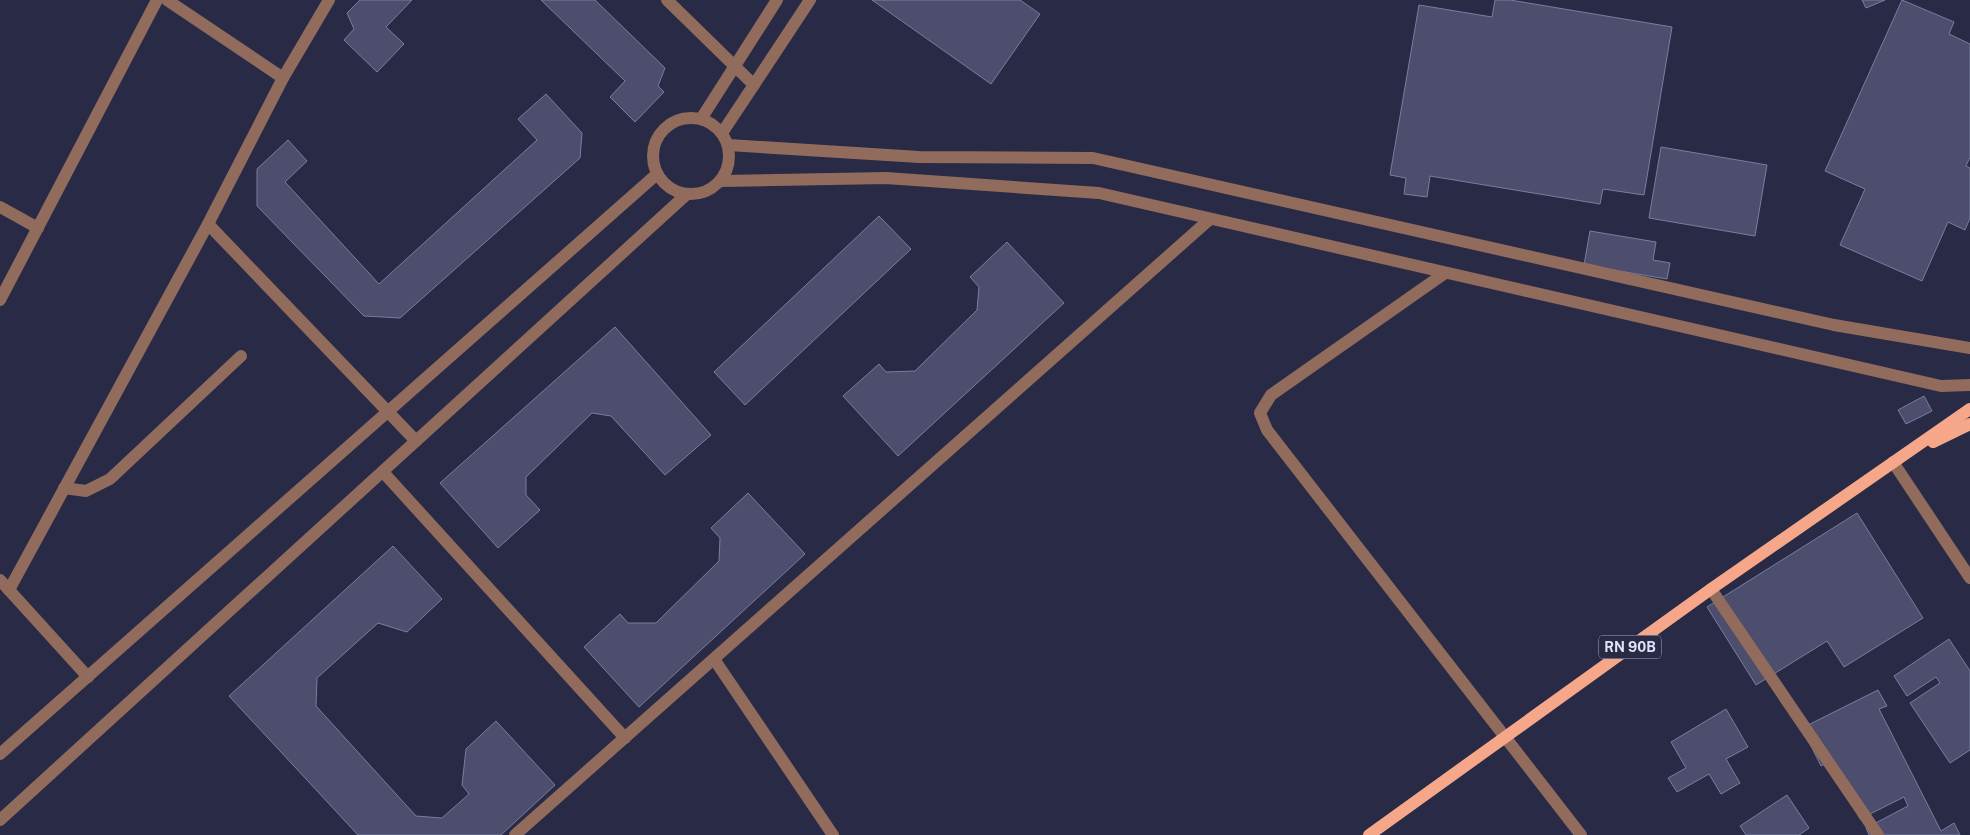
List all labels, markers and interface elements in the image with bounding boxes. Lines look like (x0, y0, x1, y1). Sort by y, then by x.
road number: RN 90B (1599, 636, 1661, 659)

